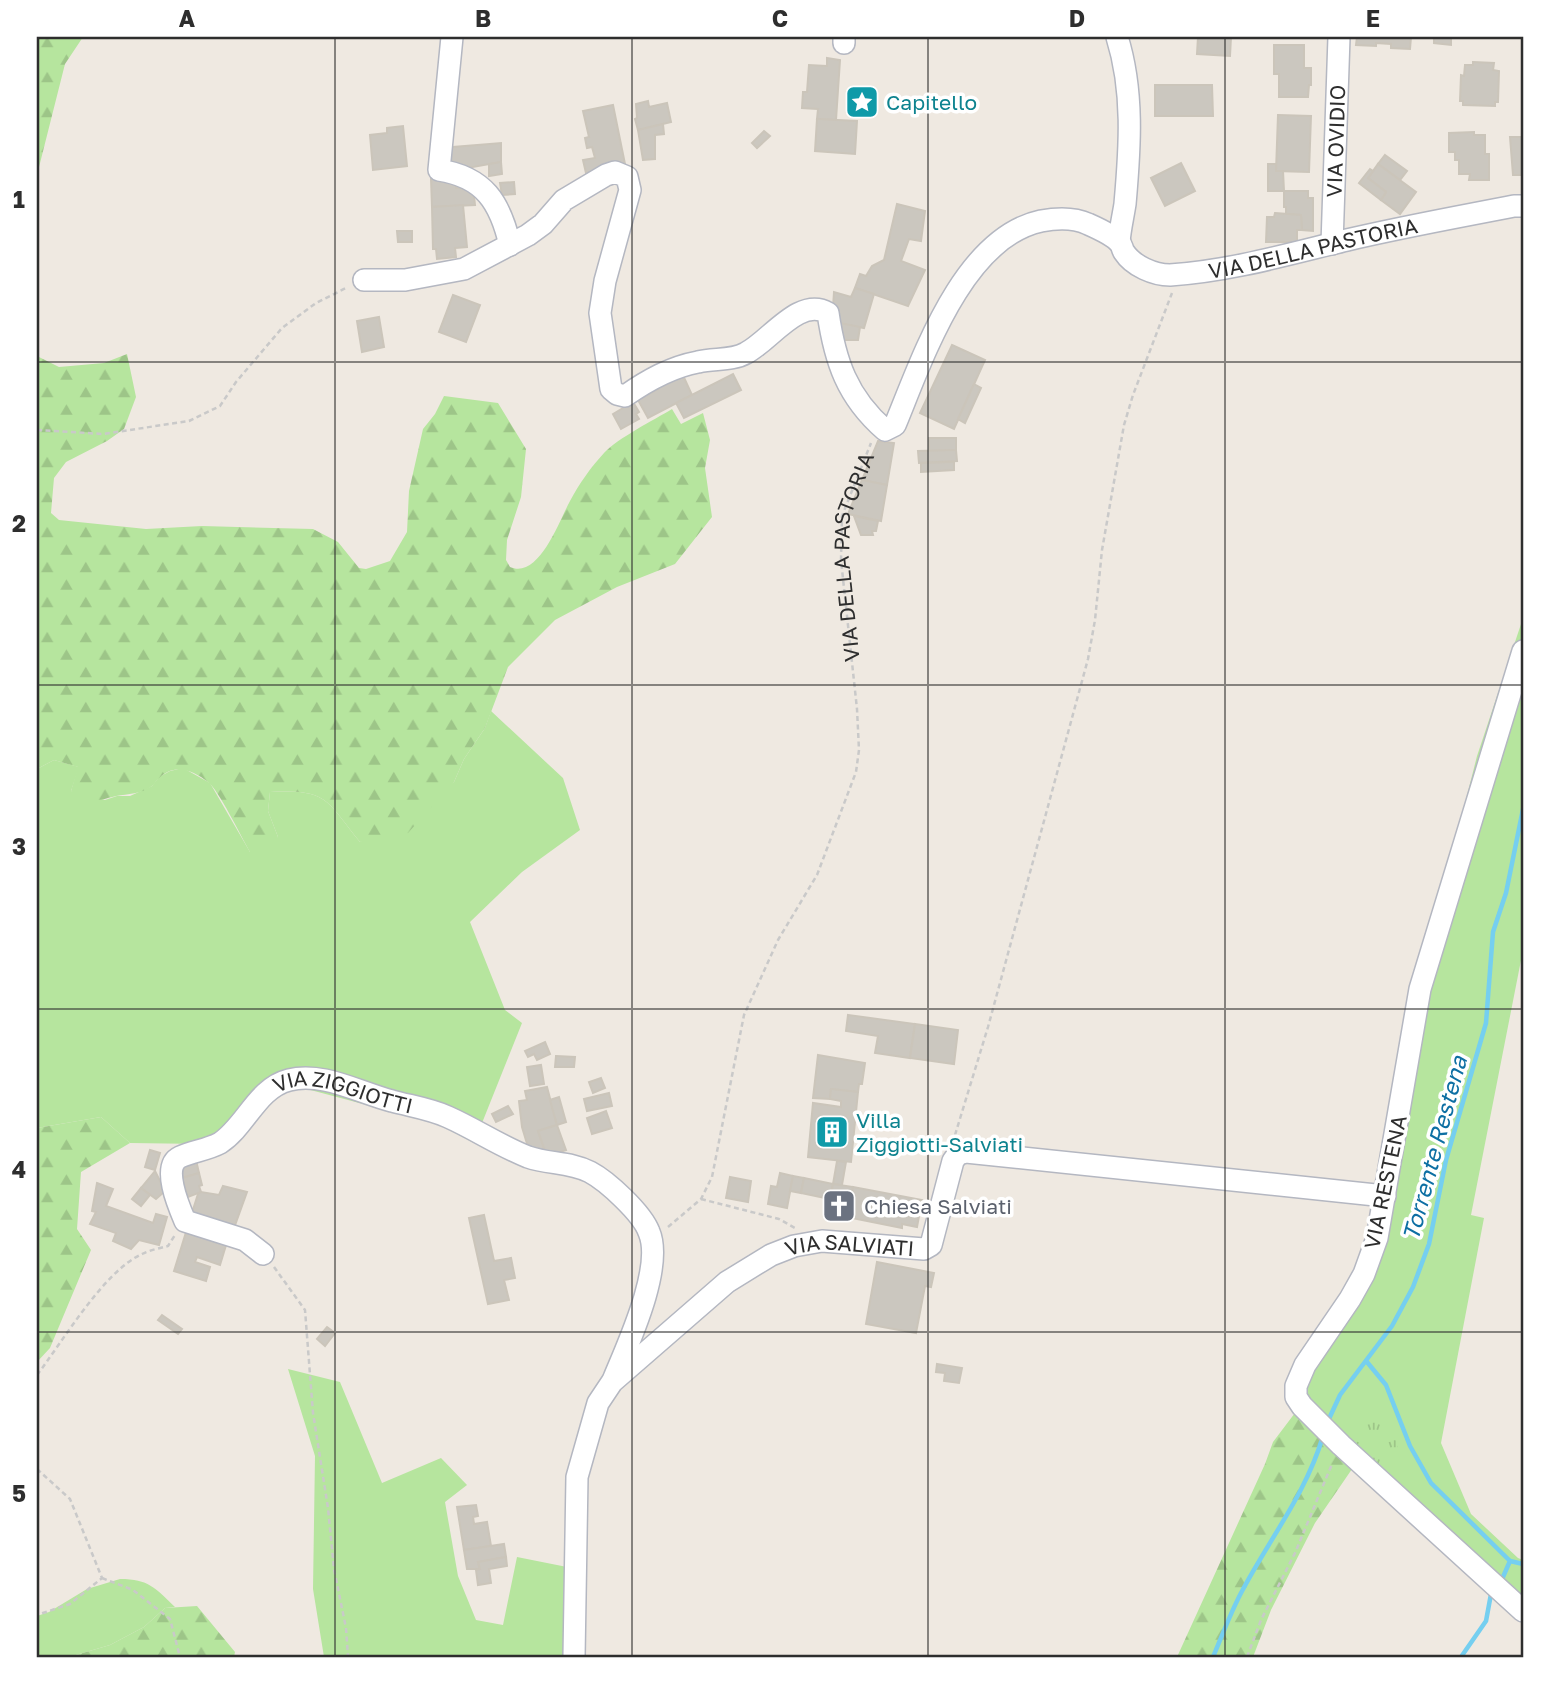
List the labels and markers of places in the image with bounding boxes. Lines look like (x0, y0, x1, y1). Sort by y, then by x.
place icon: Capitello (843, 83, 881, 121)
place label: Capitello (886, 89, 977, 115)
place label: Villa Ziggiotti-Salviati (856, 1107, 1023, 1157)
building icon: Villa Ziggiotti-Salviati (813, 1113, 851, 1151)
church icon: Chiesa Salviati (820, 1187, 858, 1225)
place label: Chiesa Salviati (864, 1193, 1012, 1219)

